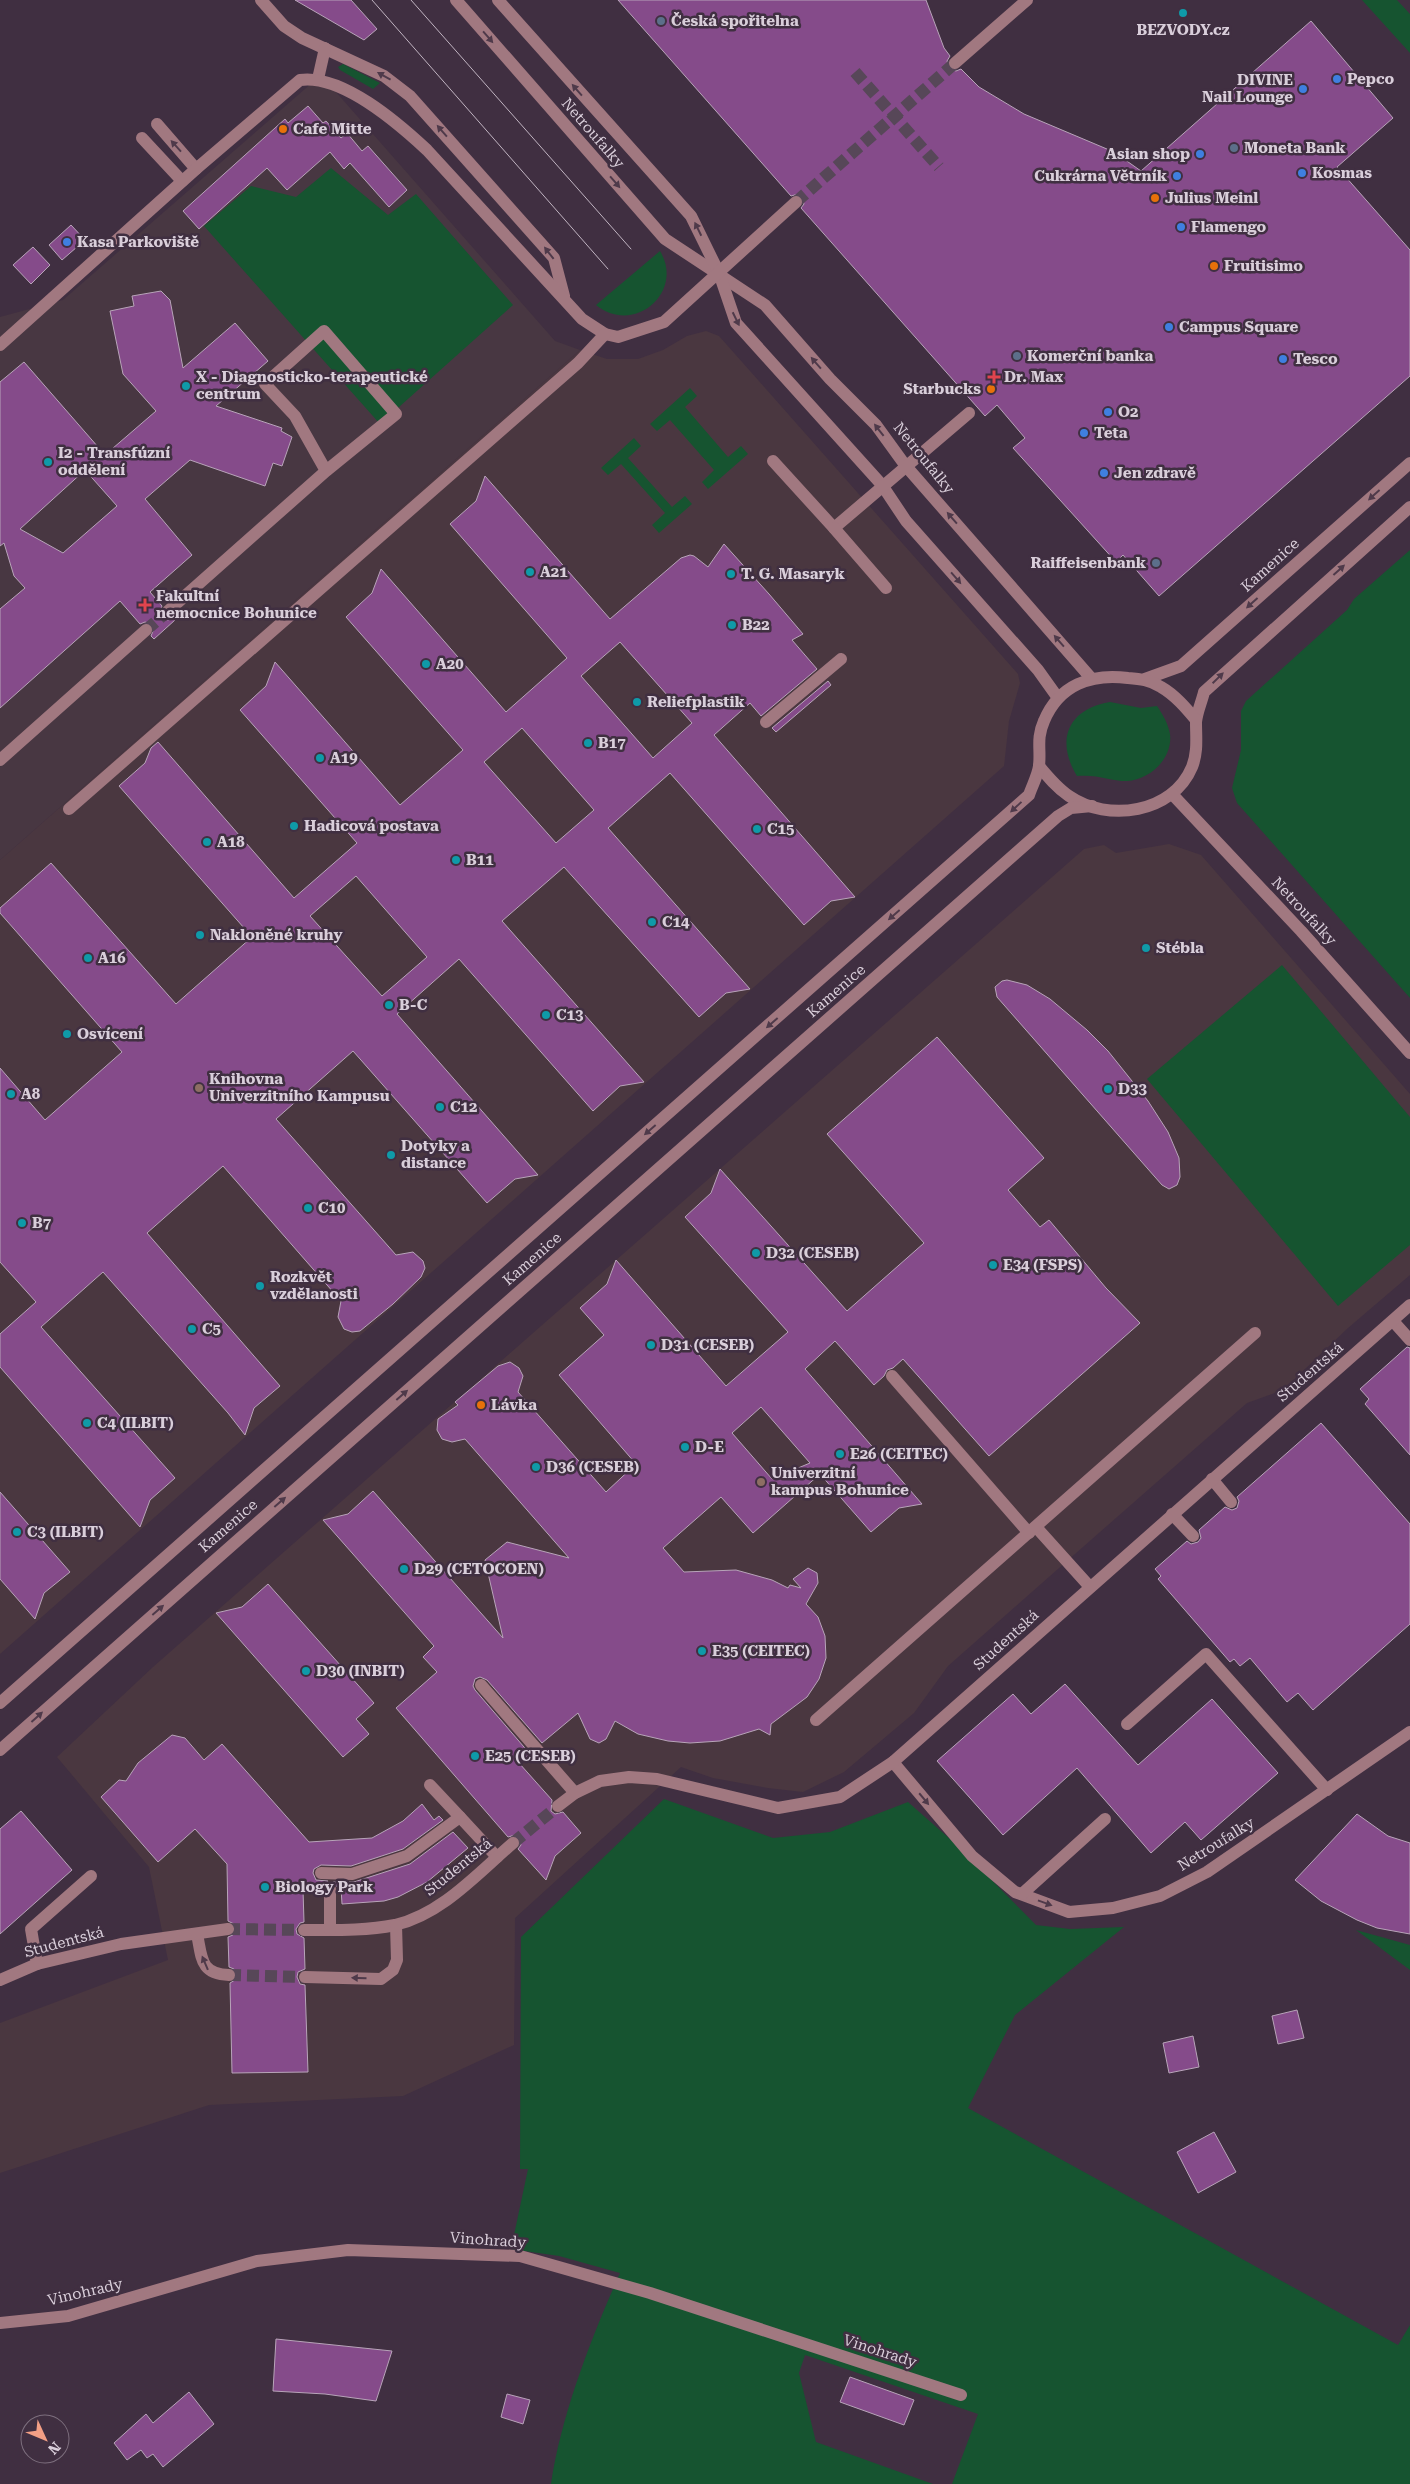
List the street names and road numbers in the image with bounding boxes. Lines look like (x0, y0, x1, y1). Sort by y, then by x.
street label: Netroufalky (558, 94, 628, 172)
street label: Netroufalky (890, 419, 958, 498)
street label: Kamenice (1237, 534, 1303, 596)
street label: Netroufalky (1268, 873, 1340, 949)
street label: Kamenice (803, 961, 869, 1021)
street label: Kamenice (499, 1229, 565, 1289)
street label: Studentská (1273, 1338, 1347, 1406)
street label: Kamenice (195, 1496, 261, 1556)
street label: Studentská (970, 1606, 1042, 1674)
street label: Netroufalky (1174, 1813, 1258, 1875)
street label: Studentská (421, 1834, 495, 1900)
street label: Studentská (22, 1923, 106, 1961)
street label: Vinohrady (449, 2228, 527, 2252)
street label: Vinohrady (46, 2275, 124, 2309)
street label: Vinohrady (841, 2331, 919, 2371)

